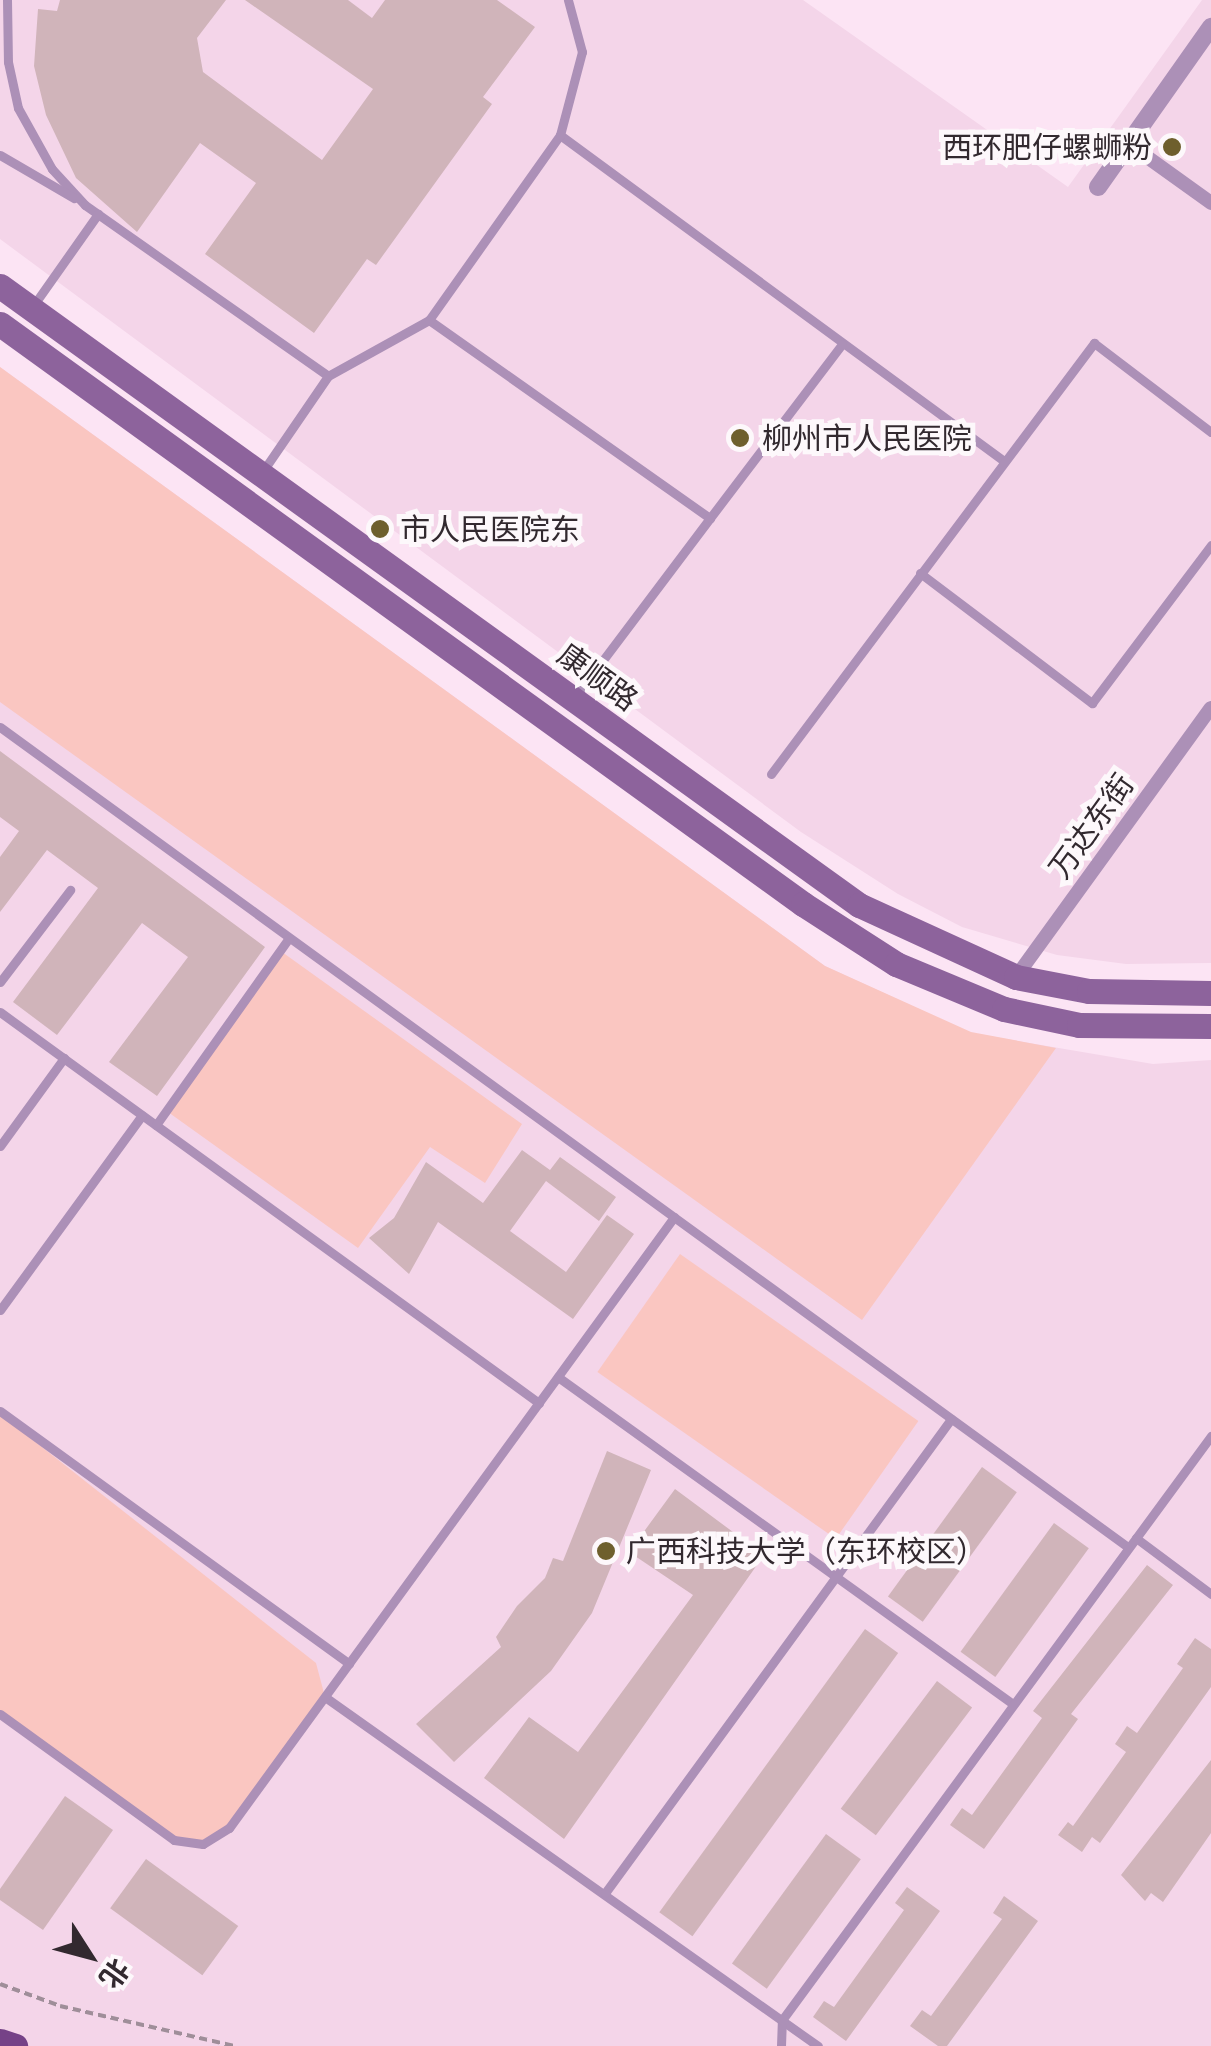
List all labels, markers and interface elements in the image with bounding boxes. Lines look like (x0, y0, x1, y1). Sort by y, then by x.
place label: 西环肥仔螺蛳粉 (942, 129, 1152, 165)
marker: 西环肥仔螺蛳粉 (1161, 136, 1183, 158)
place label: 柳州市人民医院 (762, 420, 972, 456)
marker: 柳州市人民医院 (727, 425, 753, 451)
place label: 市人民医院东 (400, 511, 580, 547)
marker: 市人民医院东 (369, 518, 391, 540)
street label: 康顺路 (551, 636, 645, 718)
street label: 万达东街 (1041, 767, 1141, 885)
place label: 广西科技大学（东环校区） (626, 1533, 986, 1569)
marker: 广西科技大学（东环校区） (595, 1540, 617, 1562)
north arrow (40, 1906, 140, 2006)
text: 北 (91, 1952, 138, 1996)

